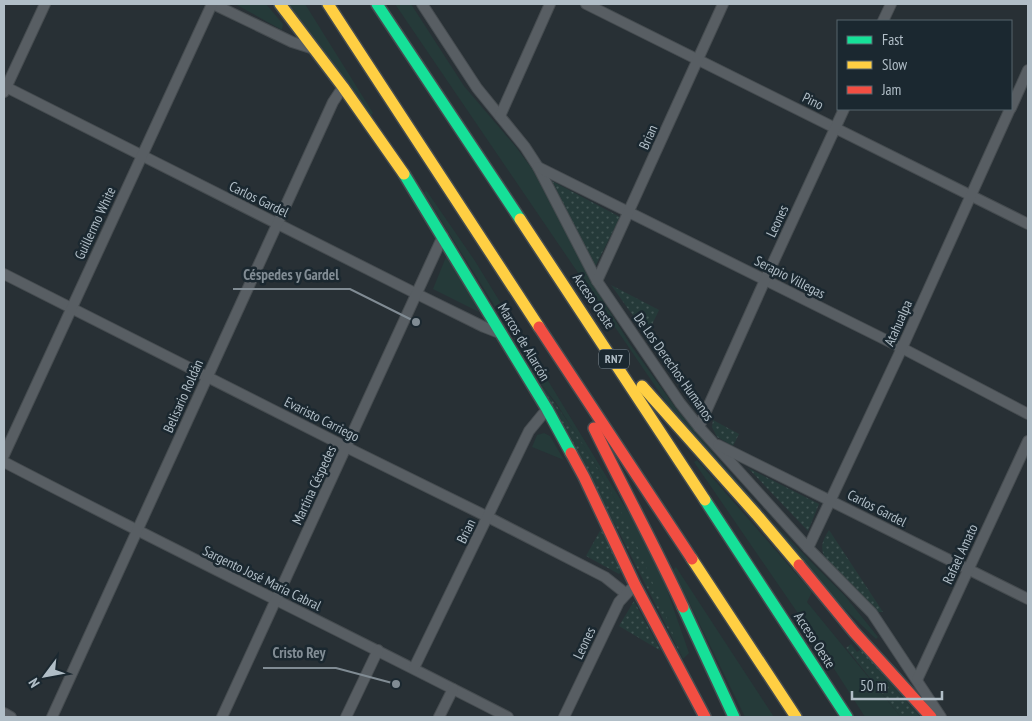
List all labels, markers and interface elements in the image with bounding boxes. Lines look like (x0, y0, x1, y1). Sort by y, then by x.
legend (837, 20, 1012, 110)
text: Fast (882, 30, 903, 49)
text: Slow (882, 55, 907, 74)
text: Jam (881, 80, 901, 99)
street label: Pino (799, 88, 827, 114)
street label: Brian (635, 122, 661, 152)
street label: Carlos Gardel (226, 177, 292, 221)
street label: Guillermo White (70, 184, 120, 262)
street label: Leones (762, 202, 792, 240)
street label: Serapio Villegas (752, 251, 829, 303)
callout: Céspedes y Gardel (233, 259, 350, 289)
text: Céspedes y Gardel (243, 265, 339, 284)
street label: Acceso Oeste (569, 270, 619, 332)
street label: Atahualpa (880, 297, 916, 349)
street label: Marcos de Alarcón (494, 300, 554, 384)
street label: De Los Derechos Humanos (630, 309, 718, 425)
road number: RN7 (599, 349, 629, 368)
street label: Belisario Roldán (159, 357, 207, 435)
street label: Evaristo Carriego (282, 392, 362, 446)
street label: Martina Céspedes (288, 442, 340, 527)
street label: Carlos Gardel (844, 485, 910, 531)
street label: Brian (452, 516, 480, 546)
street label: Rafael Amato (938, 521, 982, 587)
street label: Sargento José María Cabral (200, 541, 325, 615)
street label: Acceso Oeste (790, 609, 840, 672)
street label: Leones (569, 624, 599, 662)
callout: Cristo Rey (263, 638, 336, 668)
text: Cristo Rey (272, 643, 327, 662)
north arrow (20, 651, 70, 701)
scale bar (852, 668, 942, 700)
text: N (24, 675, 44, 691)
text: 50 m (860, 676, 886, 695)

